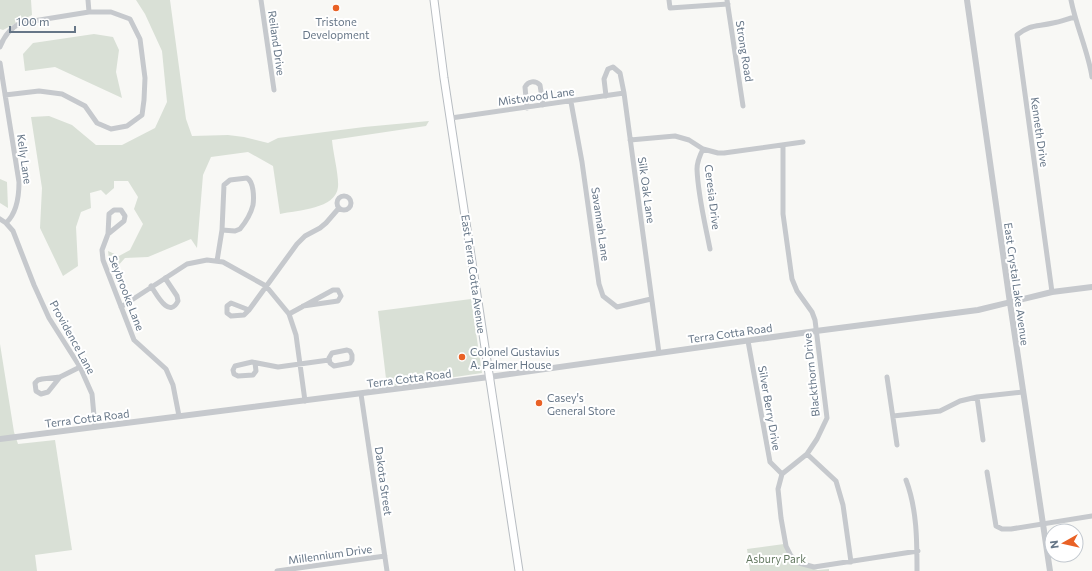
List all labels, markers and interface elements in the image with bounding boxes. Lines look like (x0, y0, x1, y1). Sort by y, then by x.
marker: Tristone Development (331, 3, 341, 13)
scale bar (10, 8, 75, 34)
street label: Reiland Drive (266, 10, 288, 77)
text: 100 m (16, 14, 50, 28)
place label: Tristone Development (302, 15, 370, 41)
street label: Strong Road (734, 20, 756, 82)
street label: Mistwood Lane (497, 84, 575, 108)
street label: Kenneth Drive (1029, 96, 1051, 168)
street label: Kelly Lane (15, 133, 35, 185)
street label: Silk Oak Lane (636, 156, 658, 224)
street label: Ceresia Drive (703, 164, 723, 231)
street label: Savannah Lane (589, 186, 613, 262)
street label: East Terra Cotta Avenue (459, 214, 489, 335)
street label: East Crystal Lake Avenue (1002, 222, 1032, 346)
street label: Seybrooke Lane (107, 254, 147, 333)
street label: Providence Lane (47, 298, 99, 376)
street label: Terra Cotta Road (687, 321, 773, 345)
street label: Blackthorn Drive (800, 332, 822, 417)
place label: Colonel Gustavius A. Palmer House (470, 345, 559, 371)
marker: Colonel Gustavius A. Palmer House (457, 352, 467, 362)
street label: Silver Berry Drive (756, 365, 784, 452)
street label: Terra Cotta Road (366, 366, 452, 390)
place label: Casey's General Store (547, 391, 615, 417)
marker: Casey's General Store (534, 398, 544, 408)
street label: Terra Cotta Road (44, 406, 130, 430)
street label: Dakota Street (373, 446, 395, 517)
north arrow (1044, 523, 1084, 563)
text: N (1047, 539, 1061, 549)
street label: Millennium Drive (287, 542, 373, 566)
park label: Asbury Park (746, 552, 806, 565)

